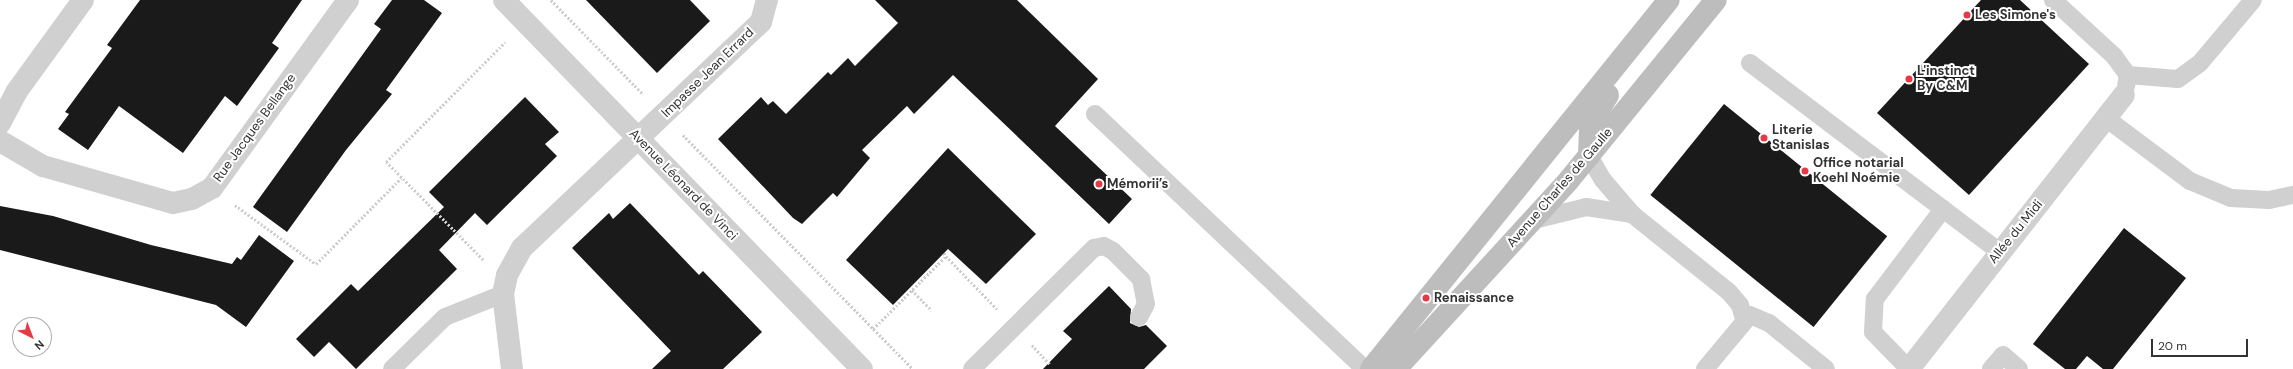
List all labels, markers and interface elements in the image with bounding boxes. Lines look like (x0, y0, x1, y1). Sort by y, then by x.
place label: Les Simone's (1975, 7, 2056, 23)
marker: Les Simone's (1962, 10, 1972, 20)
street label: Impasse Jean Errard (659, 25, 757, 121)
place label: L'instinct By C&M (1917, 64, 1975, 95)
street label: Rue Jacques Bellange (211, 71, 299, 185)
marker: L'instinct By C&M (1904, 74, 1914, 84)
place label: Literie Stanislas (1772, 123, 1830, 154)
street label: Avenue Charles de Gaulle (1504, 125, 1616, 251)
street label: Avenue Léonard de Vinci (626, 126, 740, 244)
marker: Literie Stanislas (1759, 133, 1769, 143)
place label: Office notarial Koehl Noémie (1813, 156, 1904, 187)
marker: Office notarial Koehl Noémie (1800, 166, 1810, 176)
place label: Mémorii’s (1107, 176, 1168, 192)
marker: Mémorii’s (1094, 179, 1104, 189)
street label: Allée du Midi (1986, 197, 2046, 267)
place label: Renaissance (1434, 290, 1514, 306)
marker: Renaissance (1421, 293, 1431, 303)
north arrow (12, 317, 52, 357)
scale bar (2153, 331, 2250, 357)
text: N (32, 337, 47, 353)
text: 20 m (2158, 338, 2187, 354)

